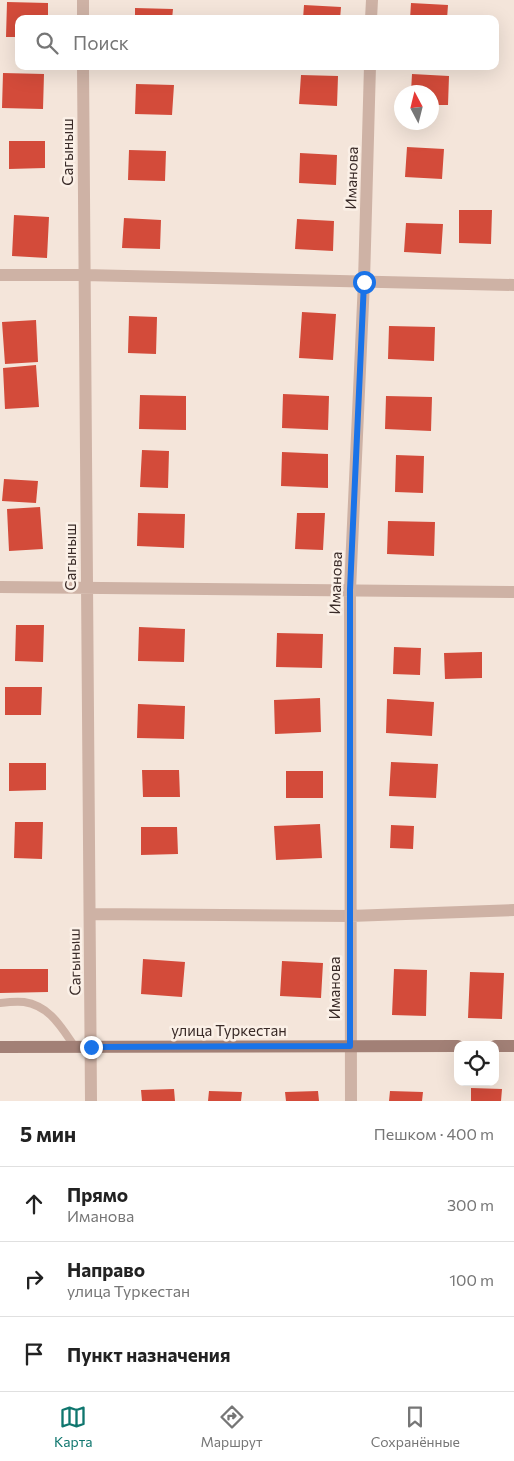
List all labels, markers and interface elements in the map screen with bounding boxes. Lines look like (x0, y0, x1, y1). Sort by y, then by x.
search box (15, 15, 499, 70)
icon: search (33, 29, 61, 57)
text: Поиск (73, 31, 129, 54)
north arrow (394, 85, 439, 130)
street label: Сагыныш (58, 118, 76, 186)
street label: Иманова (341, 146, 361, 210)
route start (353, 271, 376, 294)
street label: Сагыныш (61, 523, 79, 591)
street label: Иманова (325, 551, 345, 615)
street label: Сагыныш (64, 928, 84, 996)
street label: Иманова (325, 956, 343, 1020)
street label: улица Туркестан (171, 1021, 287, 1039)
route end (80, 1036, 103, 1059)
map controls (454, 1041, 499, 1086)
button: locate (454, 1041, 499, 1086)
text: 5 мин (20, 1121, 76, 1146)
text: Пешком · 400 m (374, 1124, 494, 1143)
text: Прямо (67, 1183, 128, 1206)
icon: ahead (20, 1190, 48, 1218)
text: 300 m (447, 1195, 494, 1214)
text: Иманова (67, 1206, 134, 1225)
text: Направо (67, 1258, 145, 1281)
icon: right (20, 1265, 48, 1293)
text: 100 m (449, 1270, 494, 1289)
text: улица Туркестан (67, 1281, 190, 1300)
icon: arrive (20, 1340, 48, 1368)
text: Пункт назначения (67, 1343, 230, 1366)
tab: Карта (54, 1403, 93, 1450)
tab: Маршрут (201, 1403, 263, 1450)
tab: Сохранённые (371, 1403, 460, 1450)

